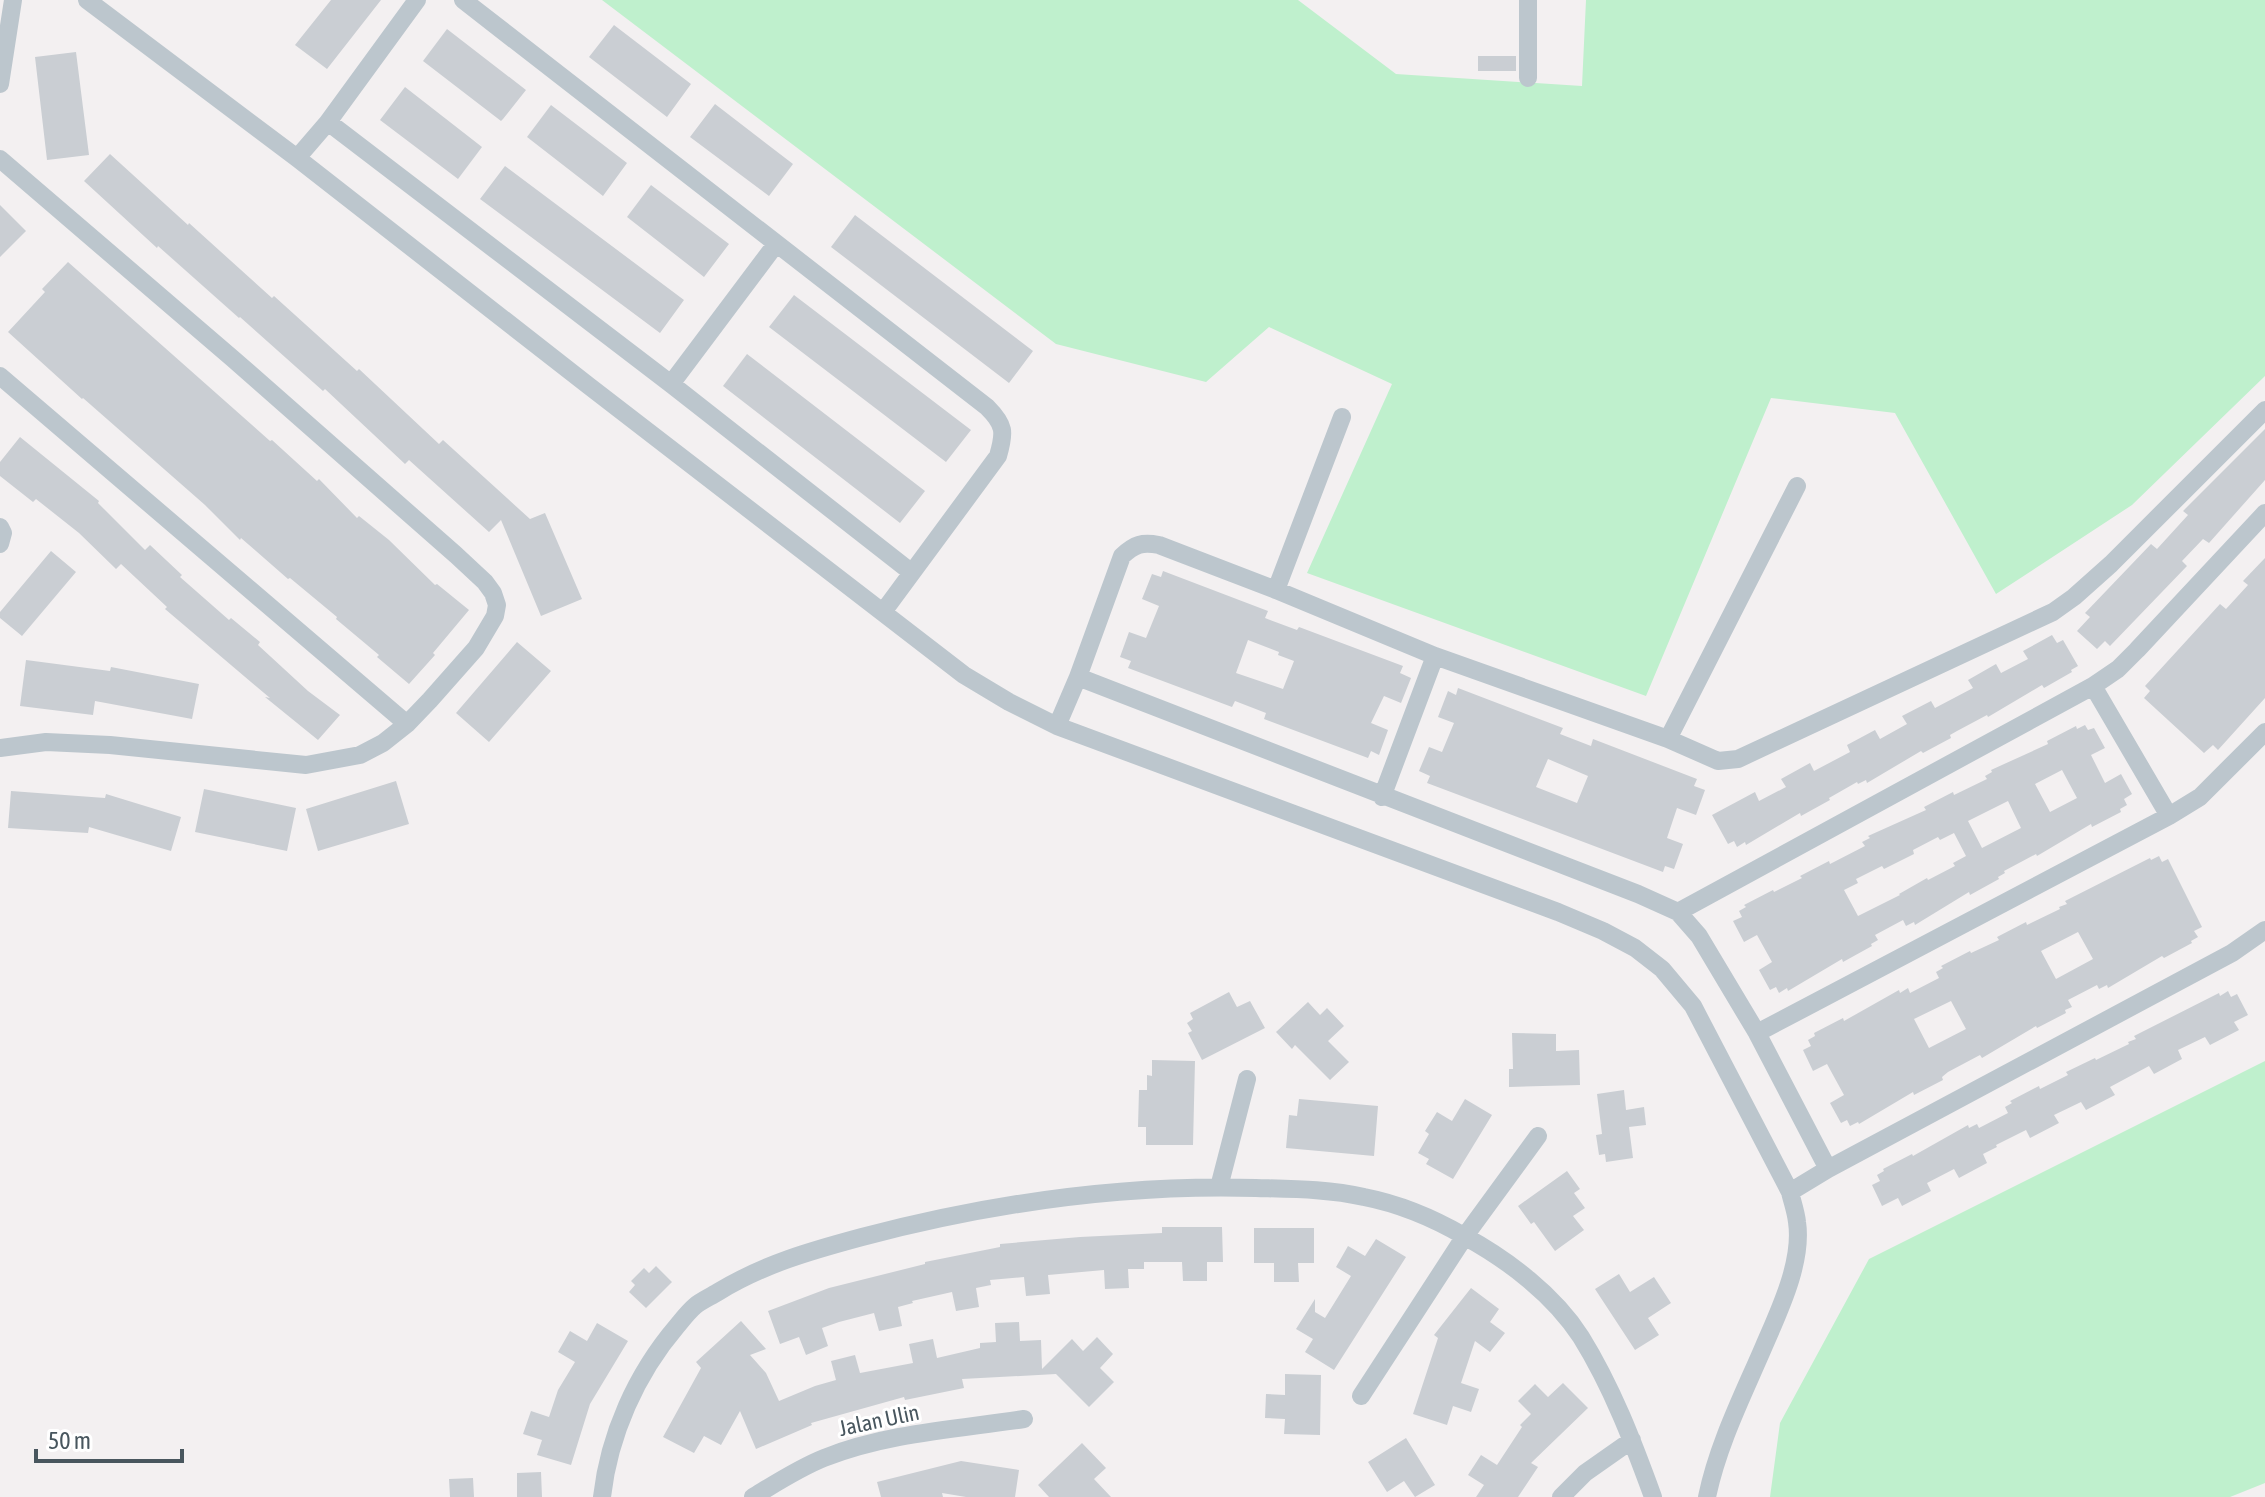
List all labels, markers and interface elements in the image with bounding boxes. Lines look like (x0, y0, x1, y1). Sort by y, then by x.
street label: Jalan Ulin (836, 1399, 922, 1441)
scale bar (36, 1413, 182, 1463)
text: 50 m (48, 1427, 91, 1454)

